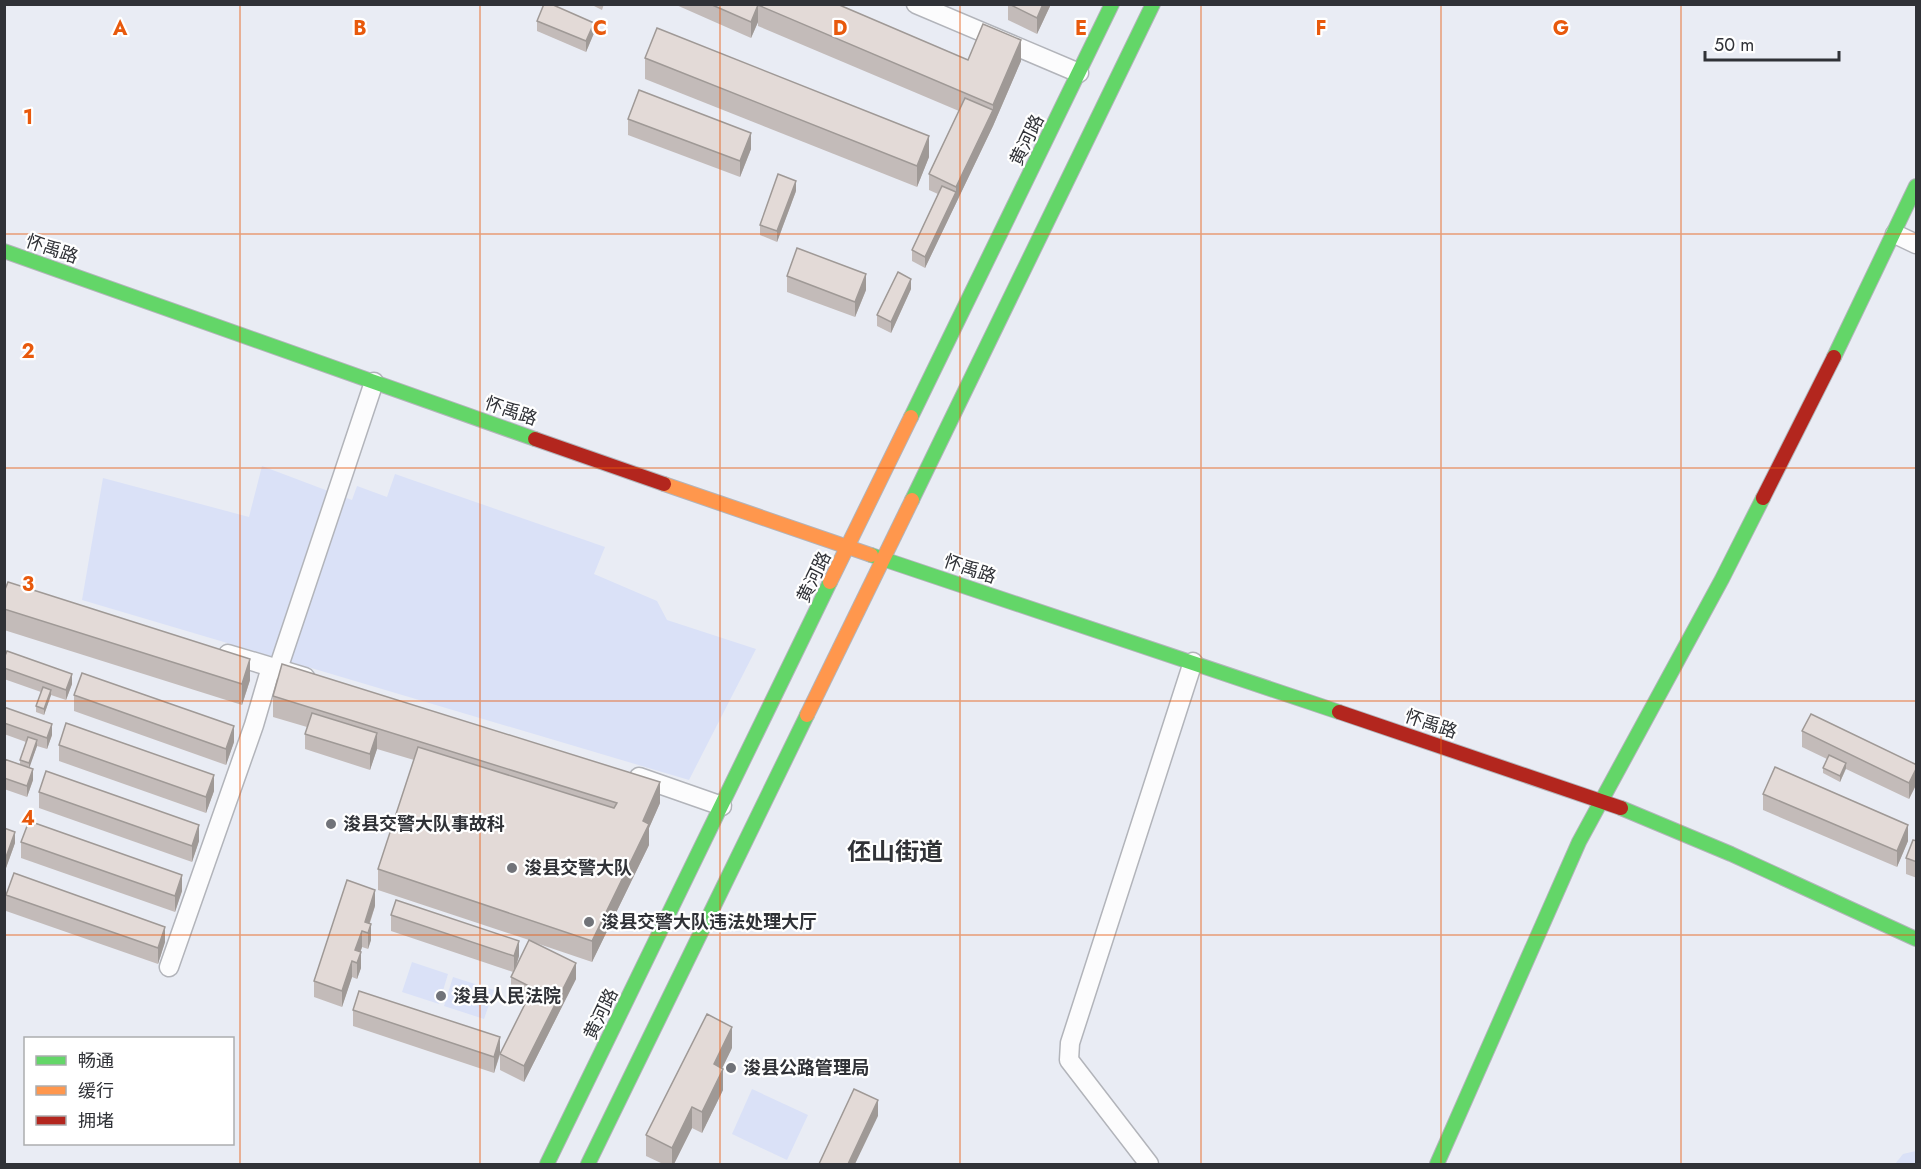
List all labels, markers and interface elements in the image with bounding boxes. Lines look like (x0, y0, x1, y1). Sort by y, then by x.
text: A (112, 14, 128, 43)
text: B (353, 14, 367, 43)
text: C (593, 14, 607, 43)
text: D (833, 14, 847, 43)
text: E (1075, 14, 1087, 43)
text: F (1315, 14, 1327, 43)
text: G (1553, 14, 1569, 43)
scale bar (1705, 24, 1838, 62)
text: 50 m (1714, 32, 1754, 58)
text: 1 (23, 103, 33, 132)
street label: 黄河路 (1003, 110, 1051, 170)
street label: 怀禹路 (22, 228, 82, 270)
text: 2 (21, 337, 35, 366)
street label: 怀禹路 (481, 390, 541, 432)
street label: 黄河路 (790, 547, 838, 607)
street label: 怀禹路 (940, 548, 1000, 590)
text: 3 (22, 570, 34, 599)
street label: 怀禹路 (1401, 703, 1461, 745)
text: 4 (21, 804, 35, 833)
place label: 浚县交警大队事故科 (343, 811, 505, 837)
marker: 浚县交警大队事故科 (324, 817, 338, 831)
district label: 伾山街道 (847, 834, 943, 869)
place label: 浚县交警大队 (524, 855, 632, 881)
marker: 浚县交警大队 (505, 861, 519, 875)
place label: 浚县交警大队违法处理大厅 (601, 909, 817, 935)
marker: 浚县交警大队违法处理大厅 (582, 915, 596, 929)
place label: 浚县人民法院 (453, 983, 561, 1009)
street label: 黄河路 (577, 984, 625, 1044)
marker: 浚县人民法院 (434, 989, 448, 1003)
legend (24, 1037, 234, 1145)
text: 畅通 (78, 1048, 114, 1074)
place label: 浚县公路管理局 (743, 1055, 869, 1081)
marker: 浚县公路管理局 (724, 1061, 738, 1075)
text: 缓行 (78, 1078, 114, 1104)
text: 拥堵 (78, 1108, 114, 1134)

